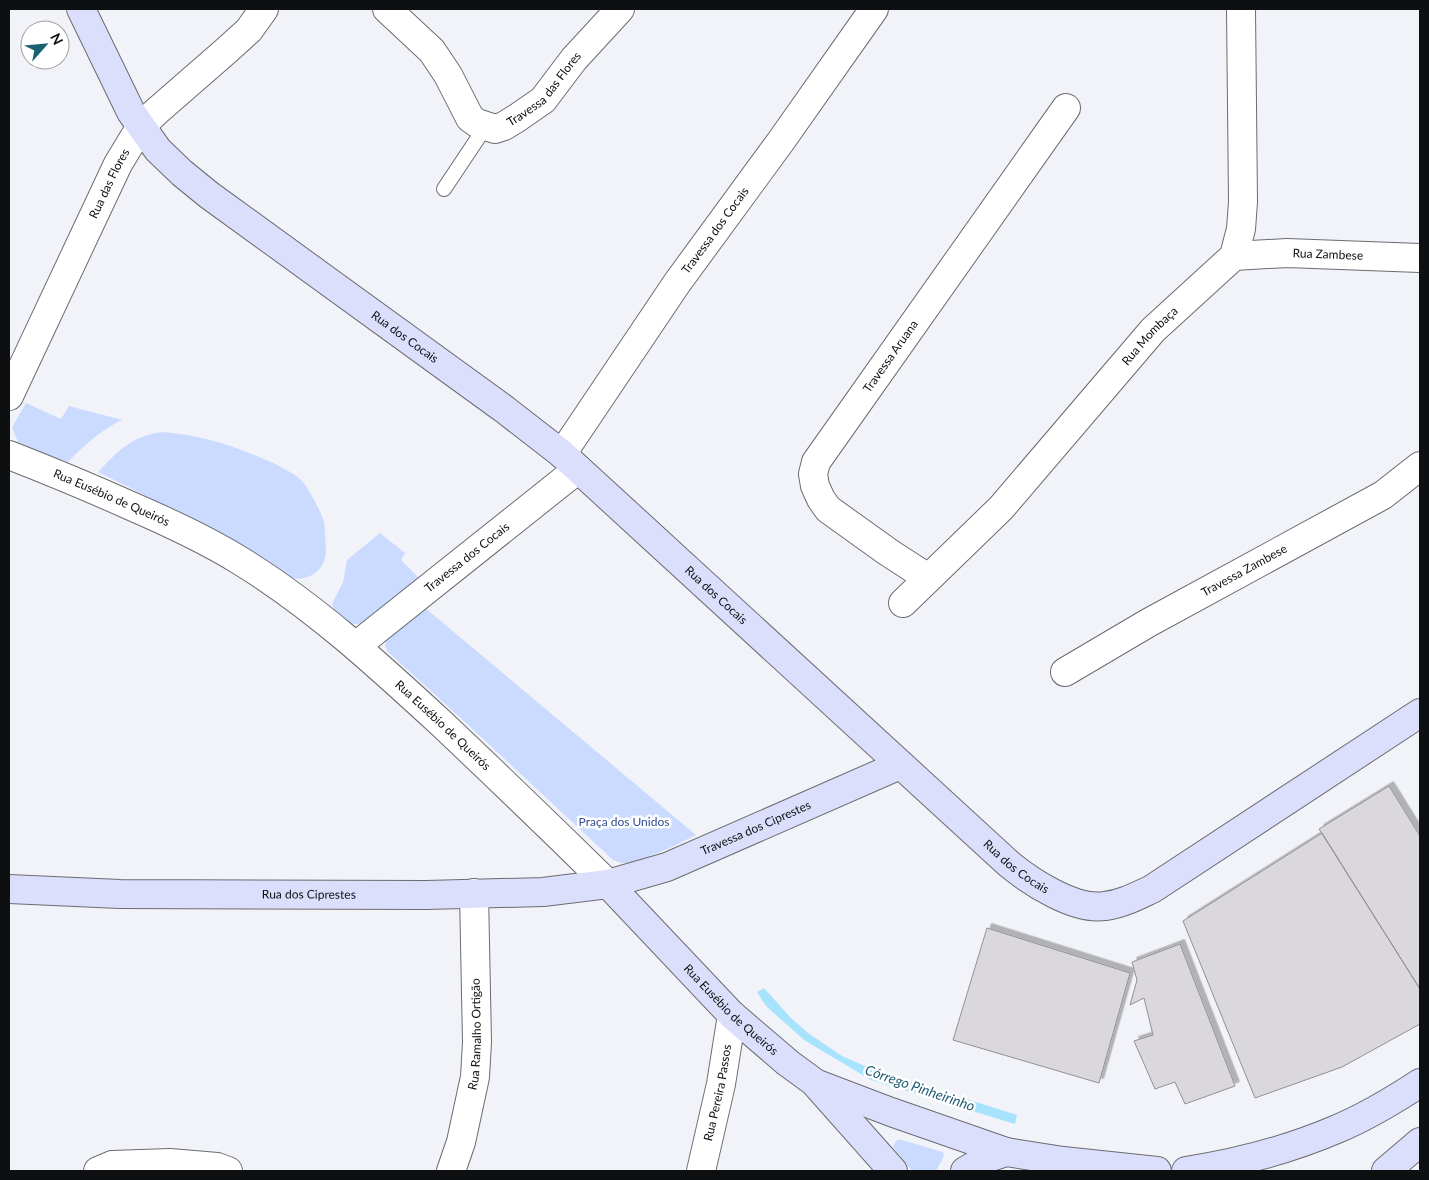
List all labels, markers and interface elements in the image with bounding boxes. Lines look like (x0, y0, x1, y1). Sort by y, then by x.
north arrow (20, 20, 70, 70)
text: N (47, 30, 67, 48)
street label: Travessa das Flores (504, 48, 584, 129)
street label: Rua das Flores (86, 146, 133, 221)
street label: Travessa dos Cocais (678, 184, 752, 277)
street label: Rua Zambese (1292, 245, 1364, 263)
street label: Rua Mombaça (1118, 303, 1181, 368)
street label: Rua dos Cocais (369, 307, 442, 366)
street label: Travessa Aruana (860, 317, 921, 395)
street label: Rua Eusébio de Queirós (51, 466, 172, 529)
street label: Travessa dos Cocais (421, 519, 512, 595)
street label: Travessa Zambese (1199, 541, 1289, 600)
street label: Rua dos Cocais (682, 563, 751, 627)
street label: Rua Eusébio de Queirós (392, 677, 494, 773)
street label: Travessa dos Ciprestes (698, 797, 813, 858)
park label: Praça dos Unidos (579, 814, 669, 829)
street label: Rua dos Cocais (980, 836, 1052, 897)
street label: Rua dos Ciprestes (262, 886, 356, 902)
street label: Rua Eusébio de Queirós (681, 961, 781, 1058)
street label: Rua Ramalho Ortigão (464, 978, 484, 1091)
street label: Rua Pereira Passos (700, 1043, 734, 1143)
water label: Córrego Pinheirinho (863, 1061, 977, 1114)

